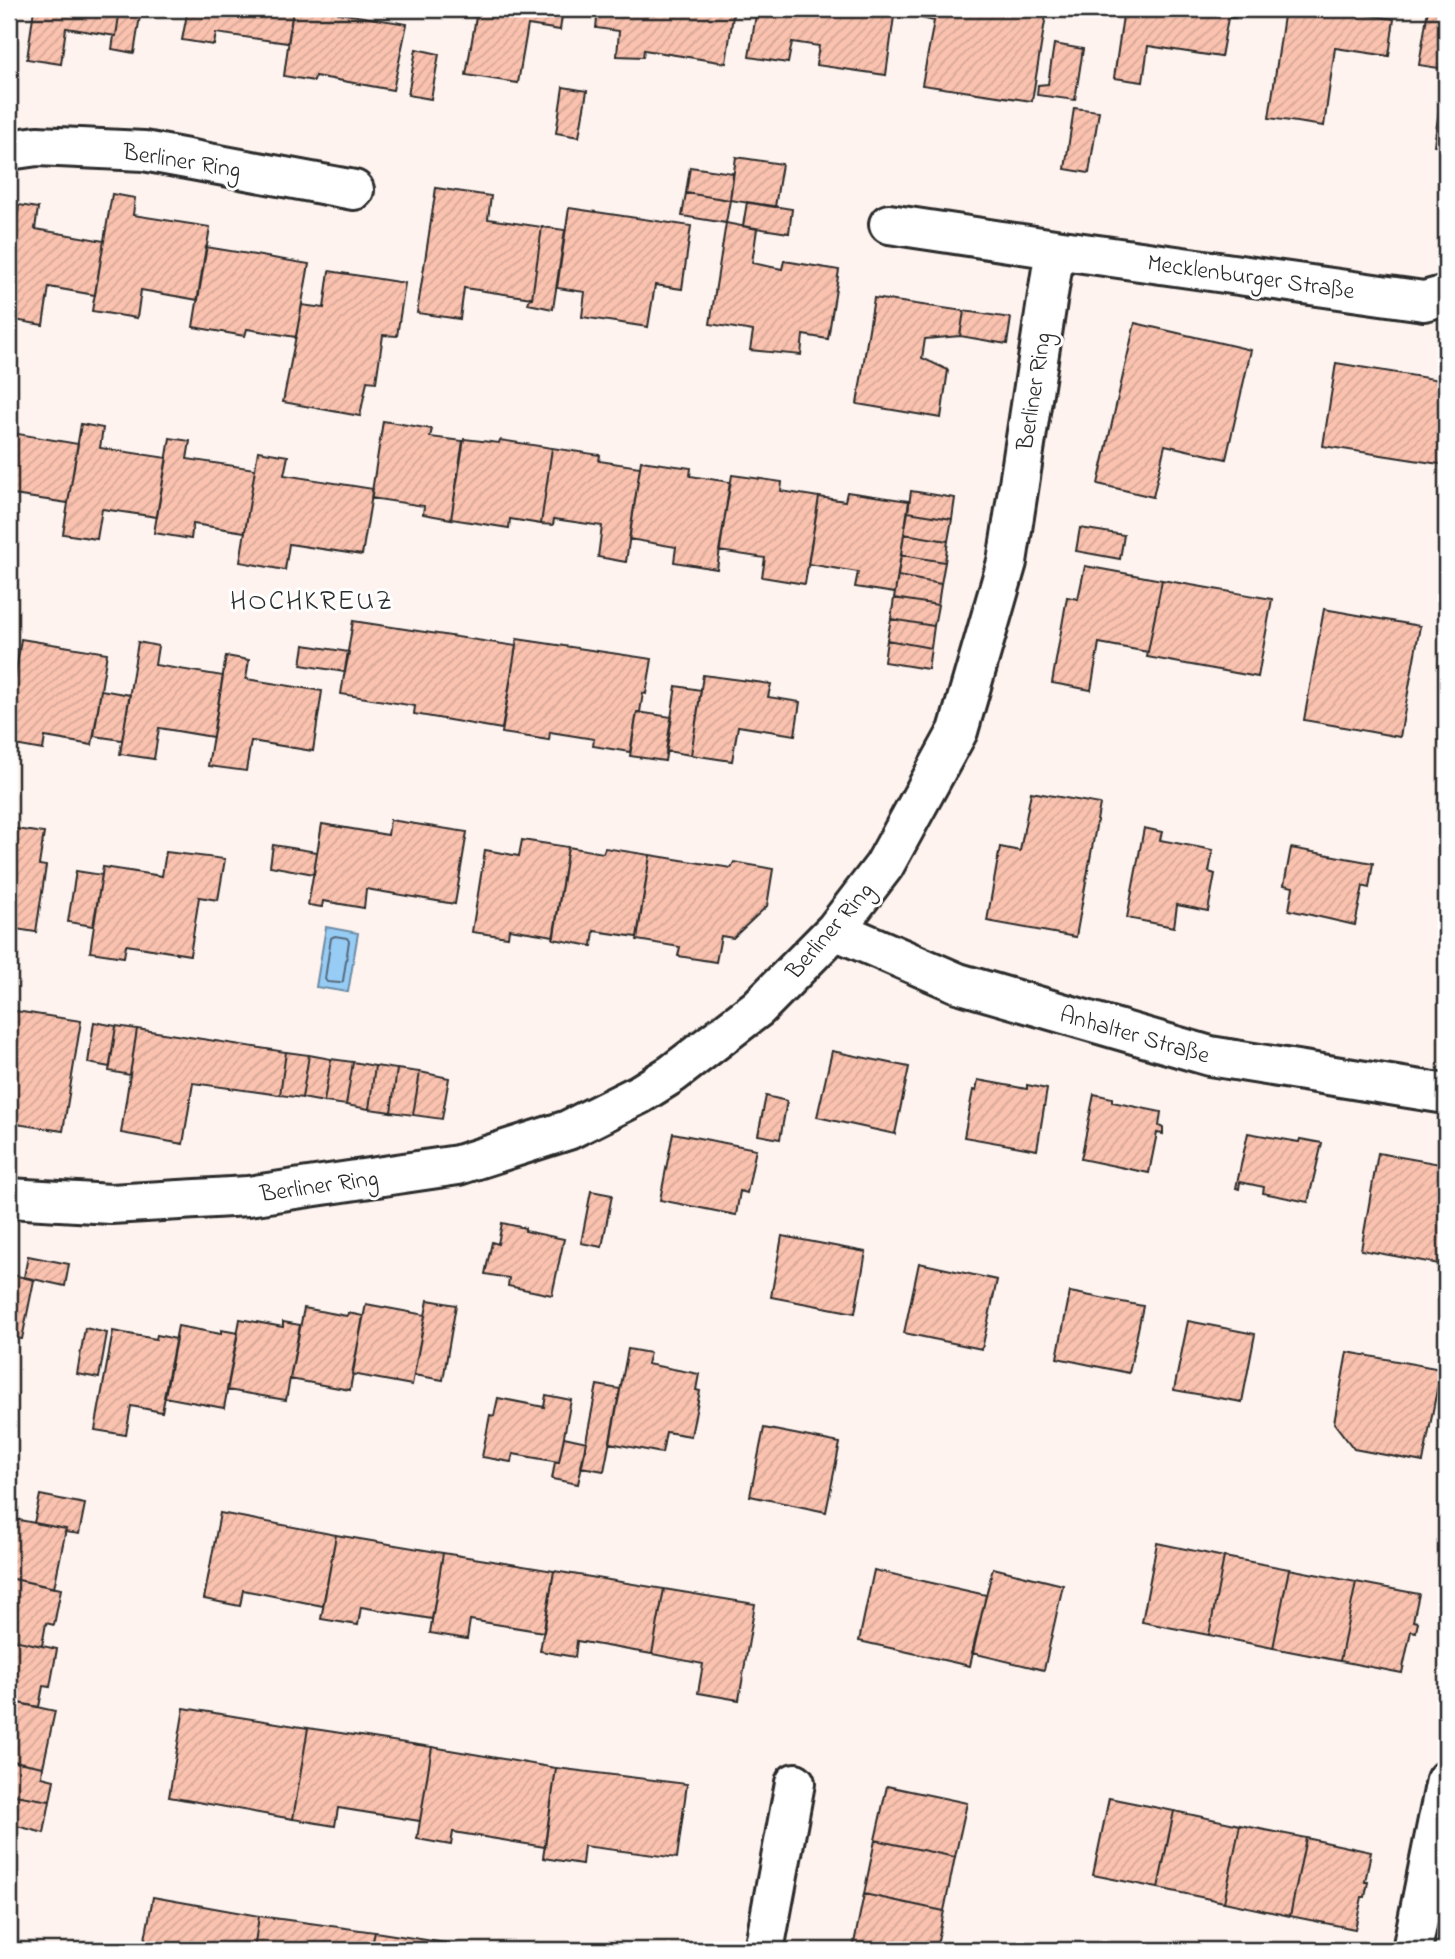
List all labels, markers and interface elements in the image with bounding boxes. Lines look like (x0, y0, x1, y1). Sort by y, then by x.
street label: Berliner Ring (119, 136, 243, 189)
street label: Mecklenburger Straße (1145, 247, 1357, 310)
street label: Berliner Ring (1009, 330, 1062, 454)
district label: HOCHKREUZ (230, 582, 394, 623)
street label: Berliner Ring (778, 875, 883, 989)
street label: Anhalter Straße (1055, 998, 1214, 1075)
street label: Berliner Ring (257, 1162, 381, 1213)

